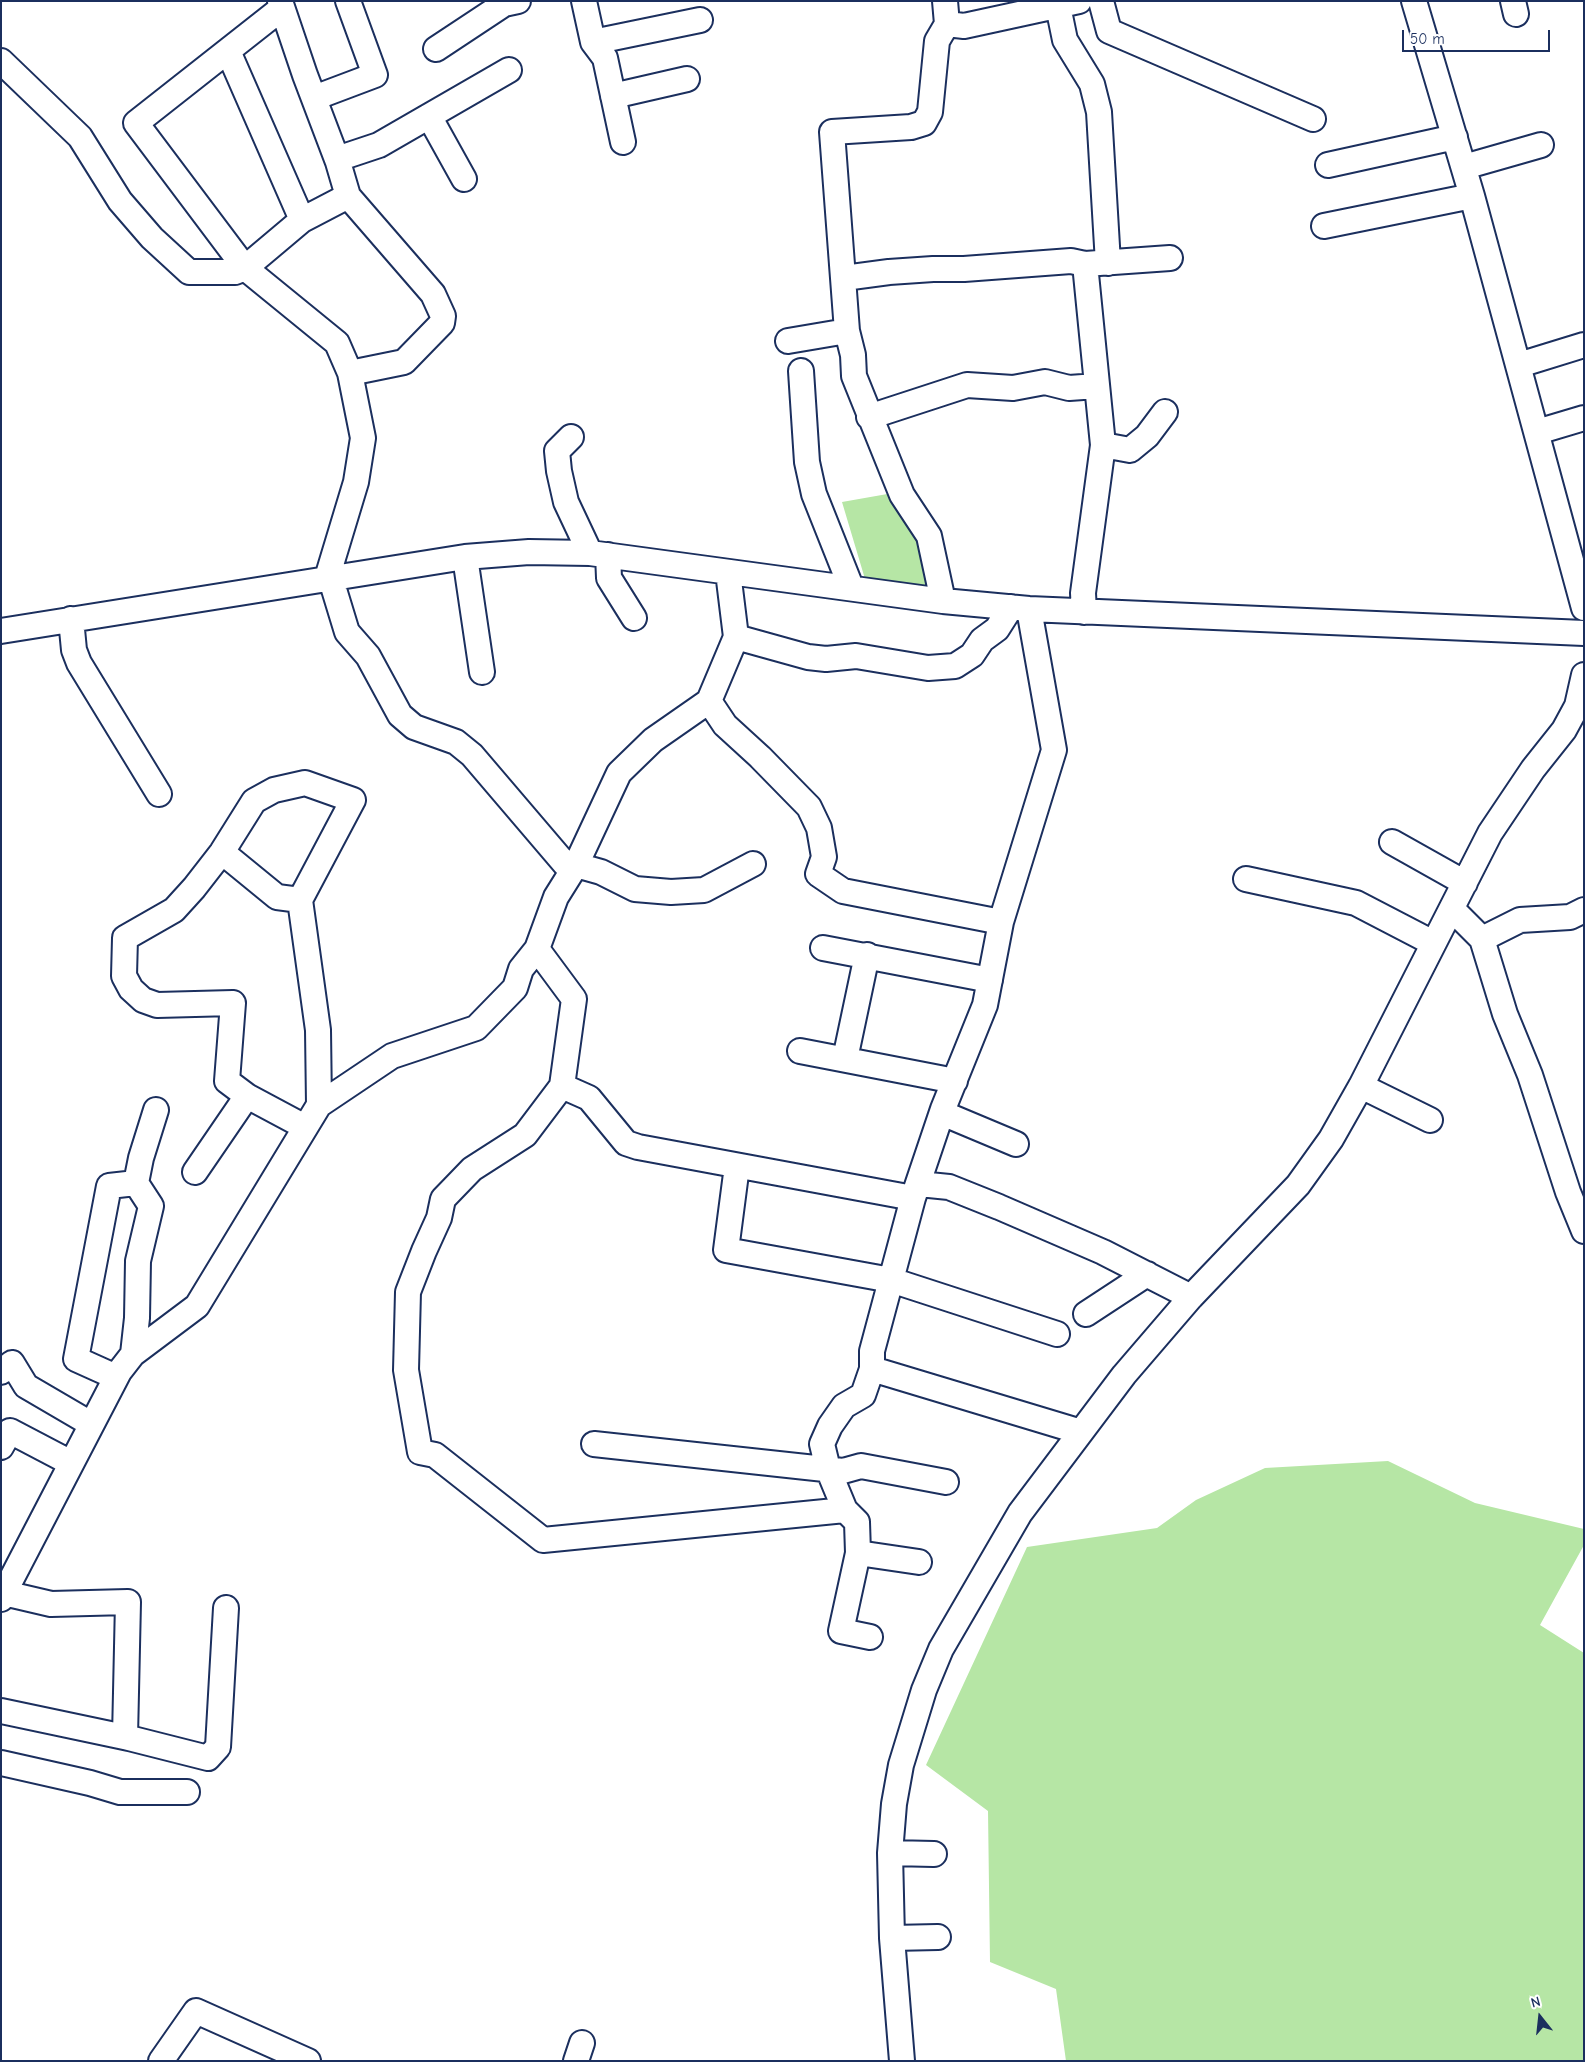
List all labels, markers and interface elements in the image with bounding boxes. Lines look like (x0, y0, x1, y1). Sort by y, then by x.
scale bar (1405, 20, 1552, 52)
text: 50 m (1410, 30, 1445, 48)
north arrow (1515, 1992, 1565, 2042)
text: N (1529, 1993, 1542, 2012)

